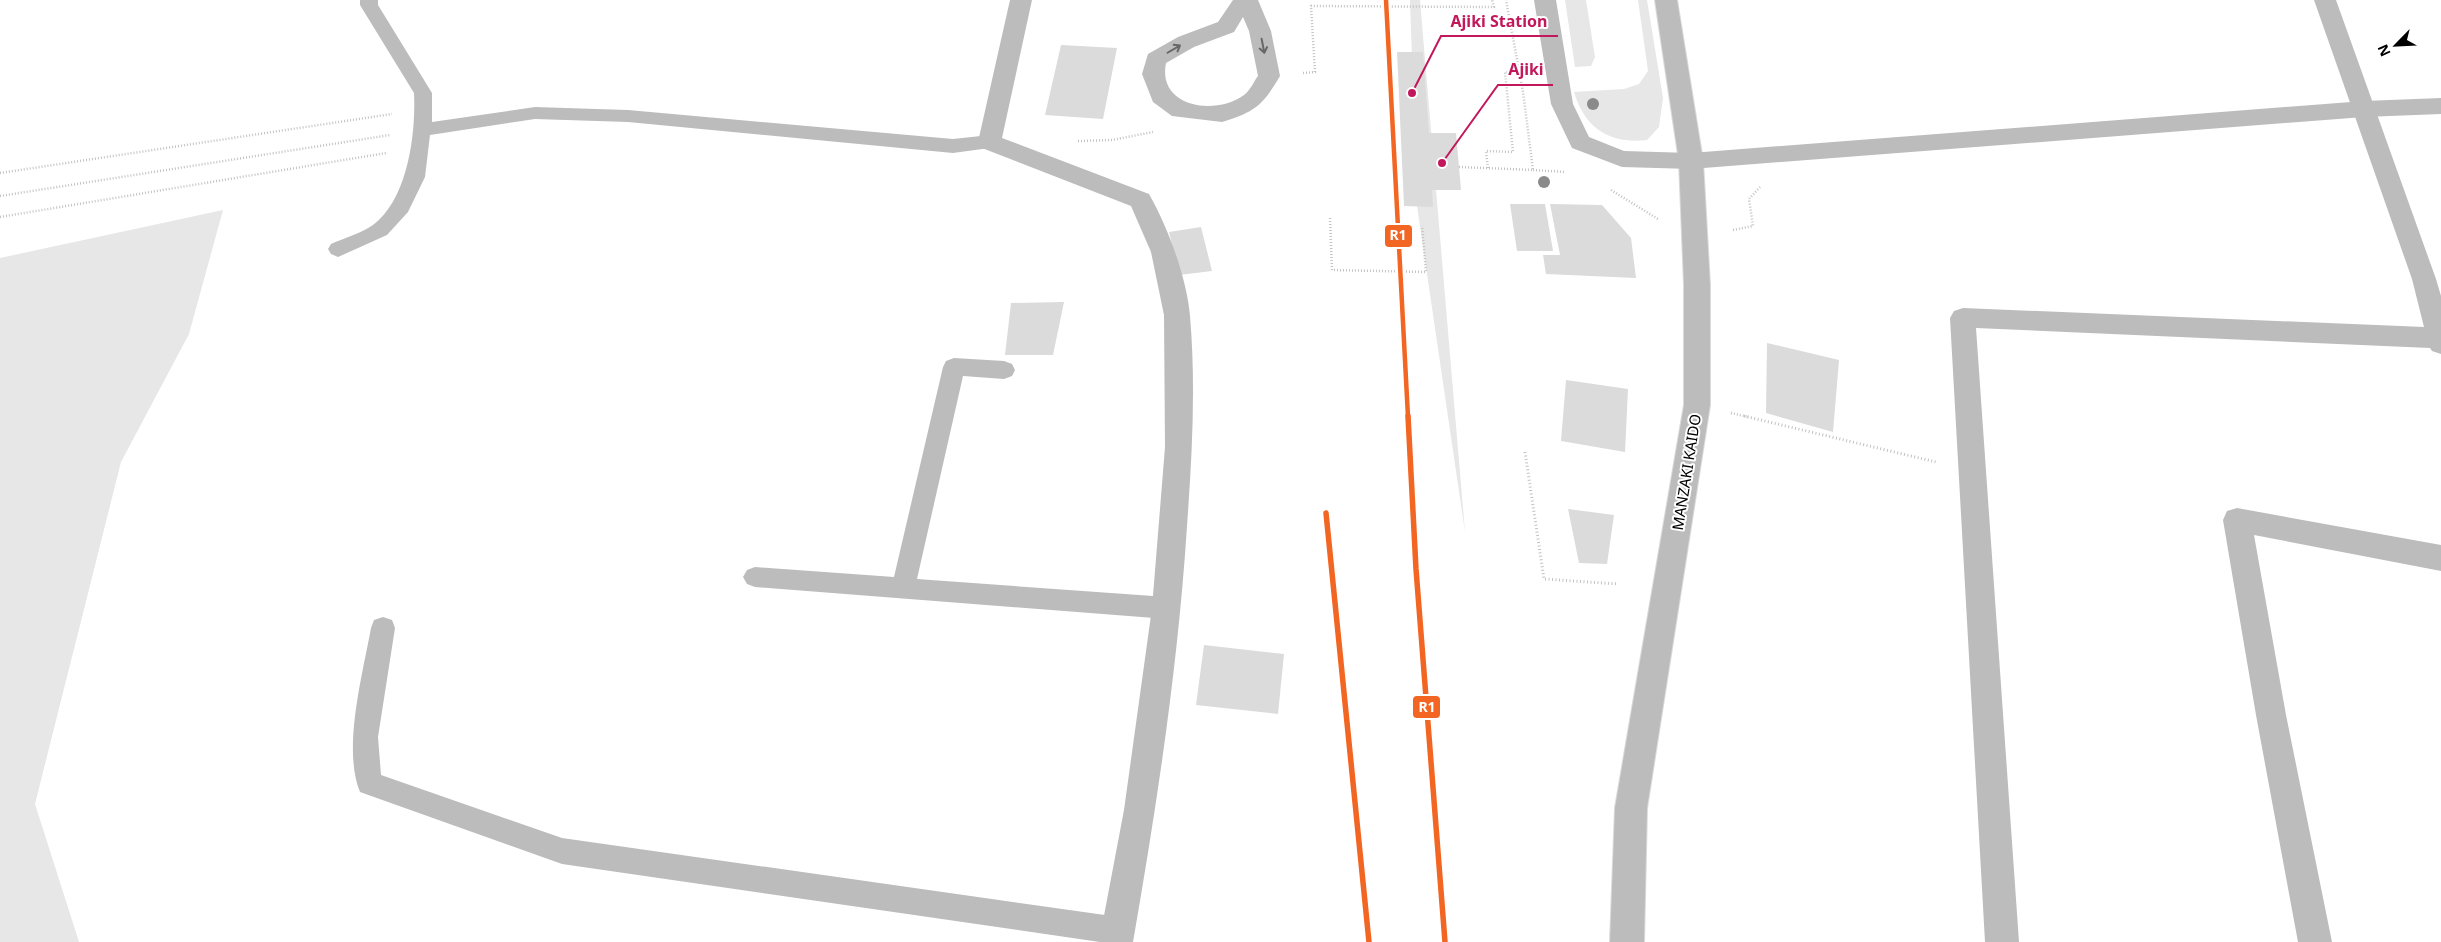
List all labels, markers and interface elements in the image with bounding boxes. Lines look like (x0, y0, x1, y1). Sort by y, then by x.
callout: Ajiki Station (1441, 5, 1558, 36)
text: Ajiki Station (1451, 10, 1547, 32)
north arrow (2371, 20, 2421, 70)
one-way arrow (1259, 38, 1268, 54)
text: N (2373, 41, 2395, 60)
one-way arrow (1167, 44, 1182, 54)
callout: Ajiki (1498, 54, 1553, 85)
text: Ajiki (1508, 58, 1544, 80)
line badge: R1 (1384, 224, 1413, 248)
text: R1 (1389, 225, 1407, 244)
street label: MANZAKI KAIDO (1667, 412, 1705, 532)
line badge: R1 (1412, 695, 1441, 719)
text: R1 (1418, 697, 1436, 716)

